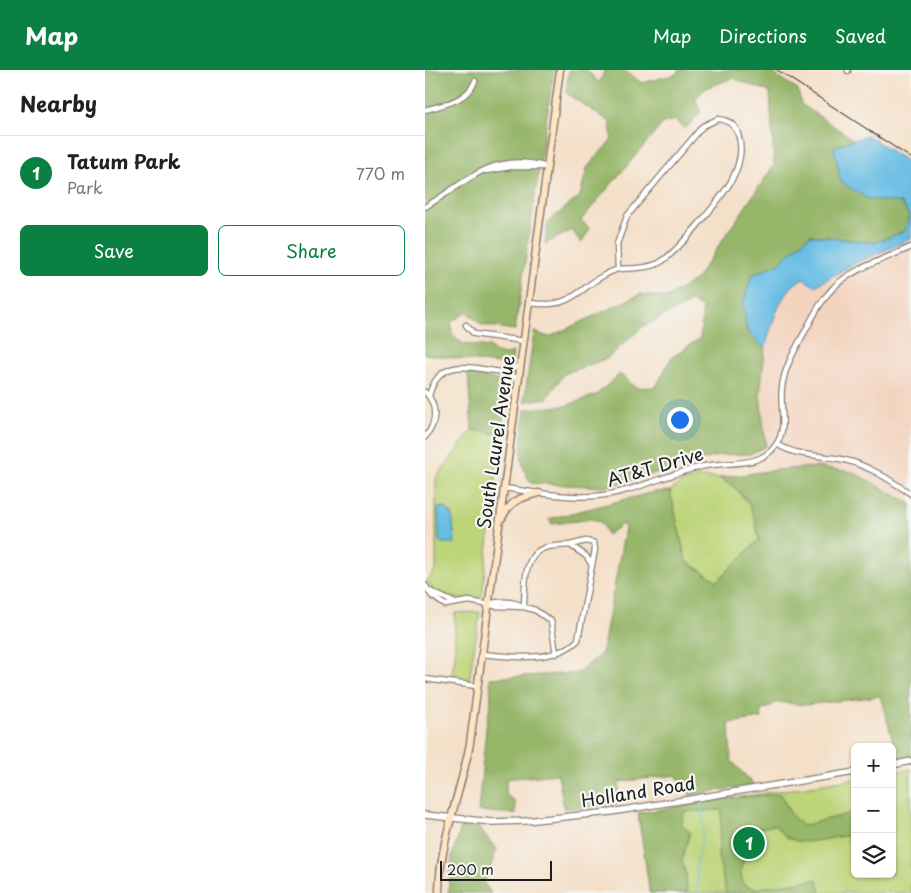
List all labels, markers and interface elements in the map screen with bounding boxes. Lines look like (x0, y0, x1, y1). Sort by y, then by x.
text: Map (25, 17, 78, 53)
text: Map (653, 22, 691, 49)
text: Directions (719, 22, 807, 49)
text: Saved (835, 22, 886, 49)
text: Nearby (20, 87, 97, 119)
text: Tatum Park (67, 147, 181, 175)
text: 1 (32, 161, 40, 185)
text: 770 m (356, 161, 405, 185)
text: Park (67, 175, 103, 199)
button: Save (20, 225, 208, 276)
button: Share (218, 225, 405, 276)
street label: South Laurel Avenue (469, 354, 521, 530)
your location (667, 407, 693, 433)
street label: AT&T Drive (604, 439, 706, 493)
map controls (851, 743, 896, 878)
button: + (851, 743, 896, 788)
street label: Holland Road (579, 769, 697, 813)
button: − (851, 788, 896, 833)
pin: 1 (733, 824, 765, 862)
button: layers (851, 833, 896, 878)
scale bar (440, 858, 553, 881)
text: 200 m (447, 859, 494, 880)

